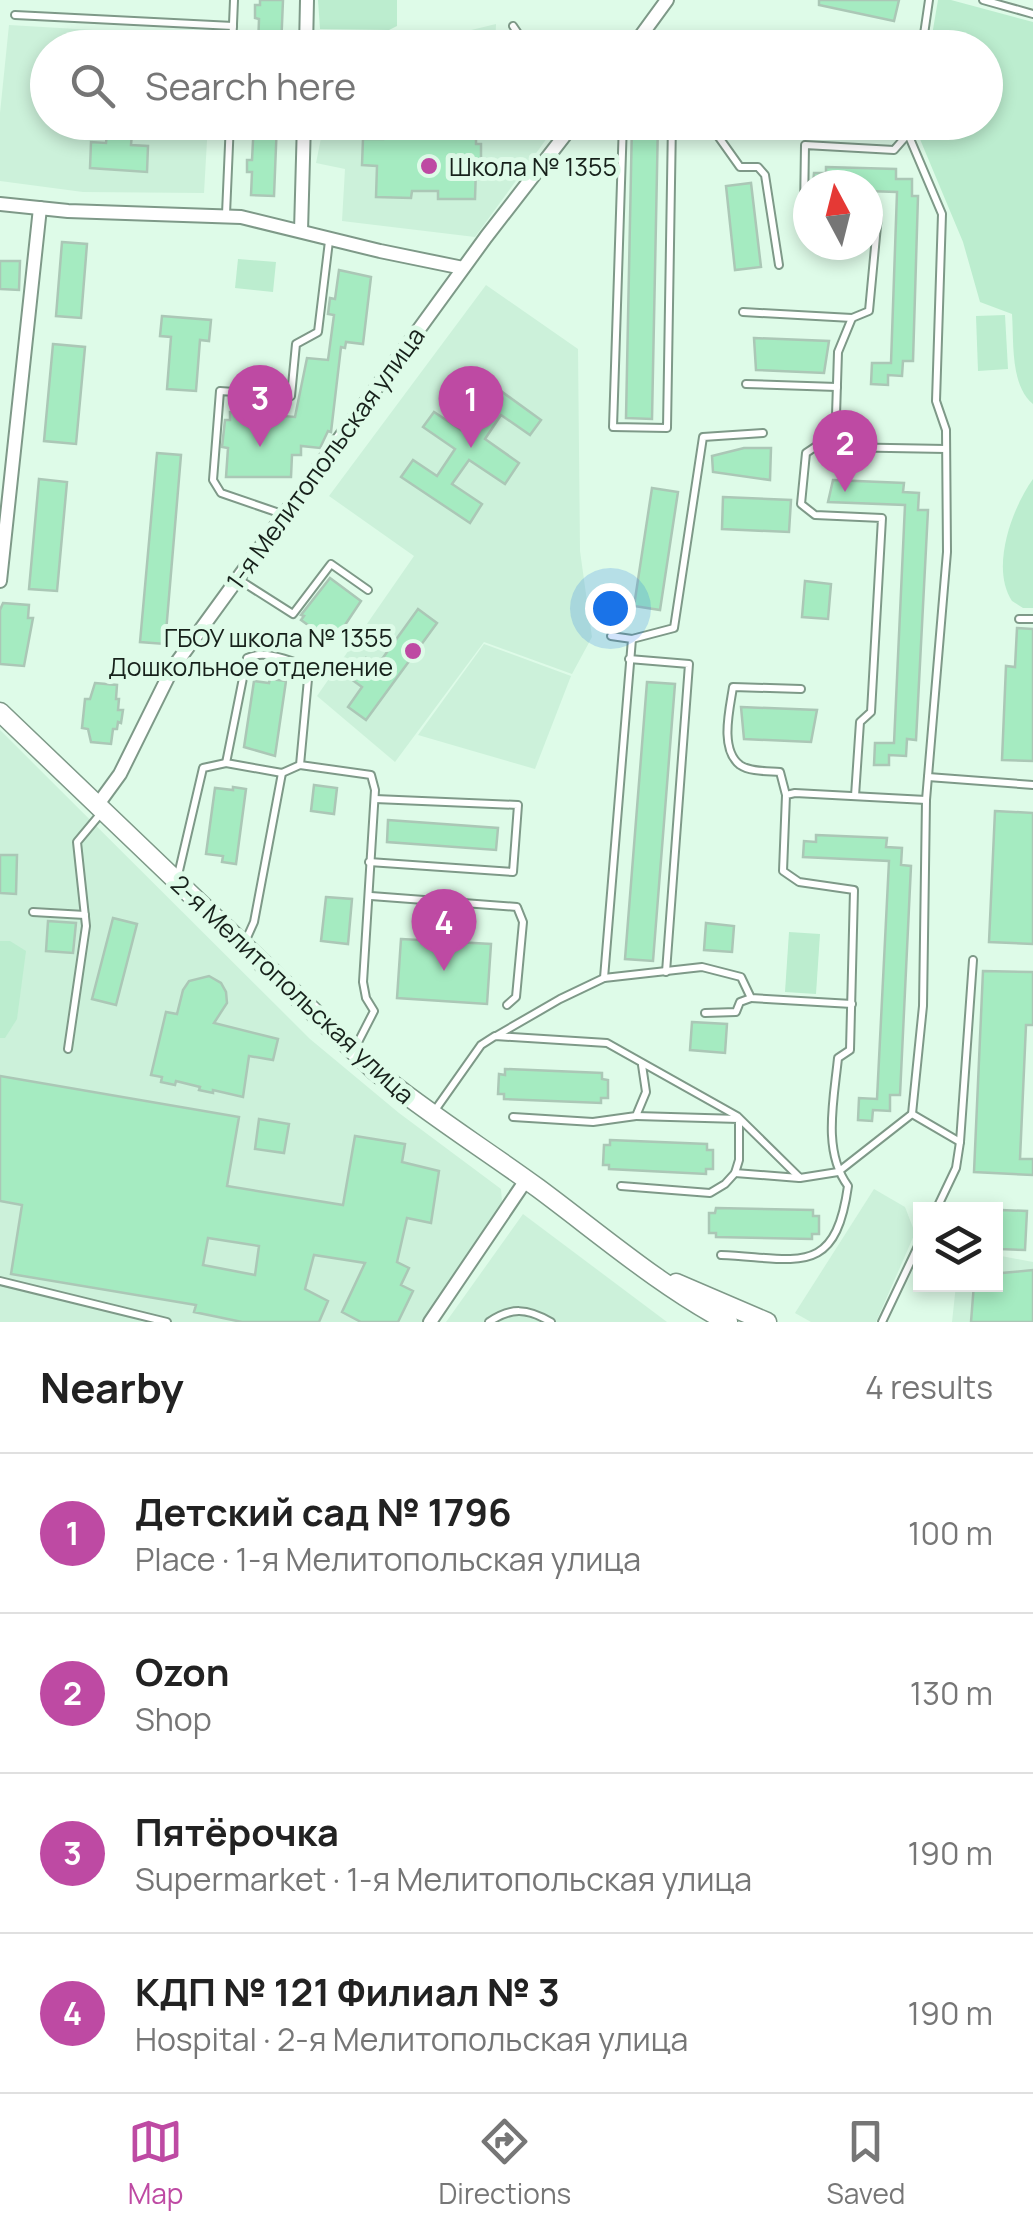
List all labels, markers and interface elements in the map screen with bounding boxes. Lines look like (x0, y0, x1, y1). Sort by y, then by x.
search box (30, 30, 1003, 140)
icon: search (65, 58, 120, 113)
text: Search here (145, 59, 356, 111)
place label: Школа № 1355 (449, 149, 617, 184)
marker: Школа № 1355 (418, 155, 440, 177)
north arrow (793, 170, 883, 260)
street label: 1-я Мелитопольская улица (218, 320, 432, 596)
pin: 3 (228, 364, 292, 447)
pin: 1 (438, 366, 504, 448)
pin: 2 (812, 410, 878, 492)
your location (585, 583, 636, 634)
place label: ГБОУ школа № 1355 Дошкольное отделение (108, 620, 393, 684)
marker: ГБОУ школа № 1355 Дошкольное отделение (402, 640, 424, 662)
street label: 2-я Мелитопольская улица (164, 867, 422, 1111)
pin: 4 (412, 888, 476, 971)
map controls (913, 1202, 1003, 1292)
button: layers (913, 1202, 1003, 1292)
text: Nearby (40, 1358, 184, 1416)
text: 4 results (865, 1365, 993, 1409)
text: Детский сад № 1796 (135, 1485, 512, 1537)
text: 1 (65, 1511, 80, 1555)
text: 100 m (908, 1511, 993, 1555)
text: Place · 1-я Мелитопольская улица (135, 1537, 641, 1581)
text: Ozon (135, 1645, 230, 1697)
text: 2 (63, 1671, 82, 1715)
text: 130 m (910, 1671, 993, 1715)
text: Shop (135, 1697, 212, 1741)
text: Пятёрочка (135, 1805, 339, 1857)
text: 3 (63, 1831, 82, 1875)
text: 190 m (908, 1831, 993, 1875)
text: Supermarket · 1-я Мелитопольская улица (135, 1857, 752, 1901)
text: КДП № 121 Филиал № 3 (135, 1965, 560, 2017)
text: 4 (63, 1991, 82, 2035)
text: 190 m (908, 1991, 993, 2035)
text: Hospital · 2-я Мелитопольская улица (135, 2017, 688, 2061)
tab: Map (128, 2114, 183, 2212)
tab: Directions (439, 2114, 571, 2212)
tab: Saved (826, 2114, 905, 2212)

